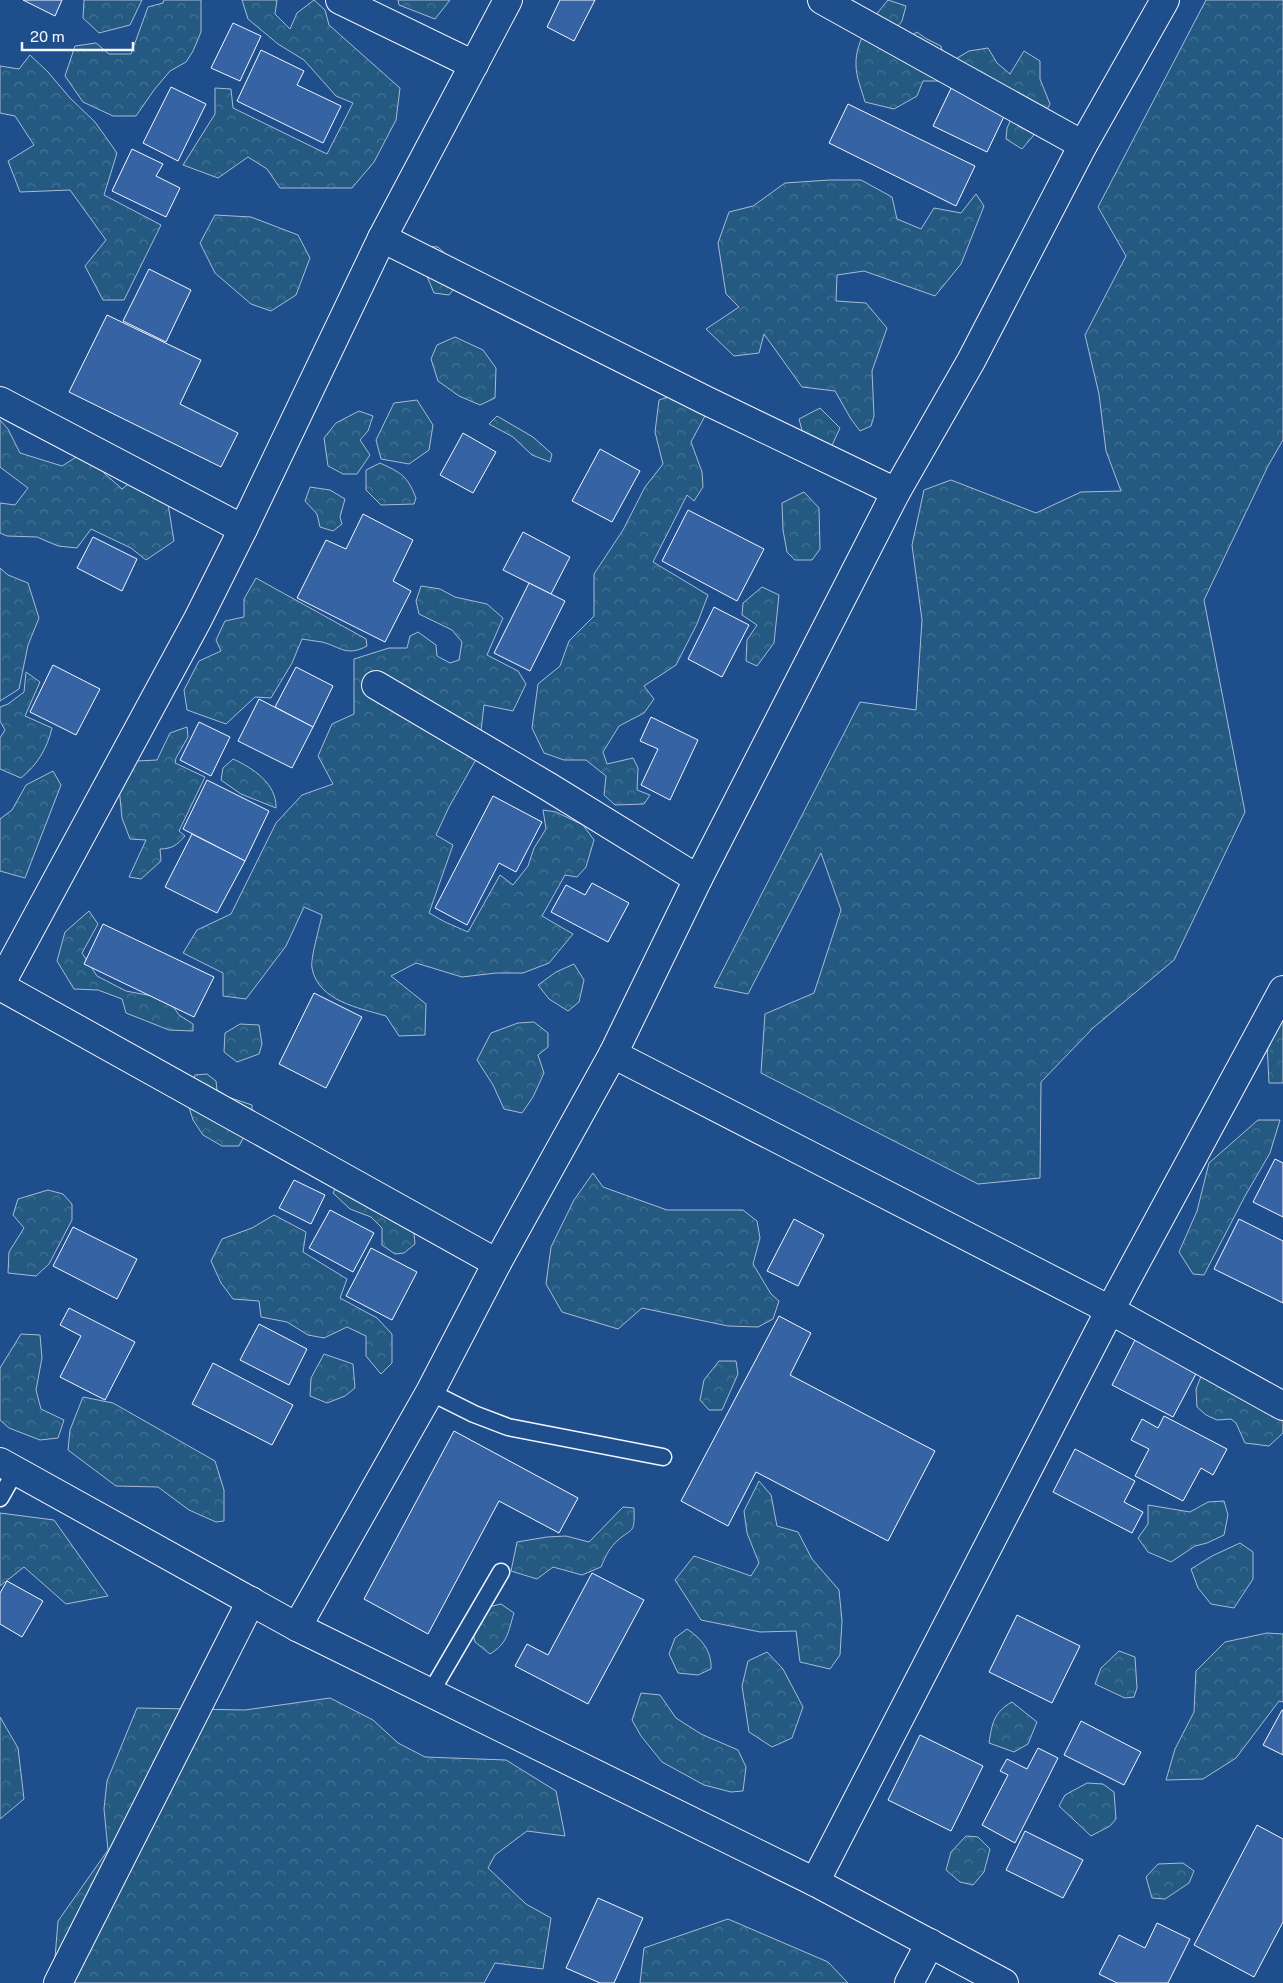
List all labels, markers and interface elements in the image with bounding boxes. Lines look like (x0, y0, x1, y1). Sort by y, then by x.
scale bar (22, 20, 134, 52)
text: 20 m (30, 28, 65, 45)

